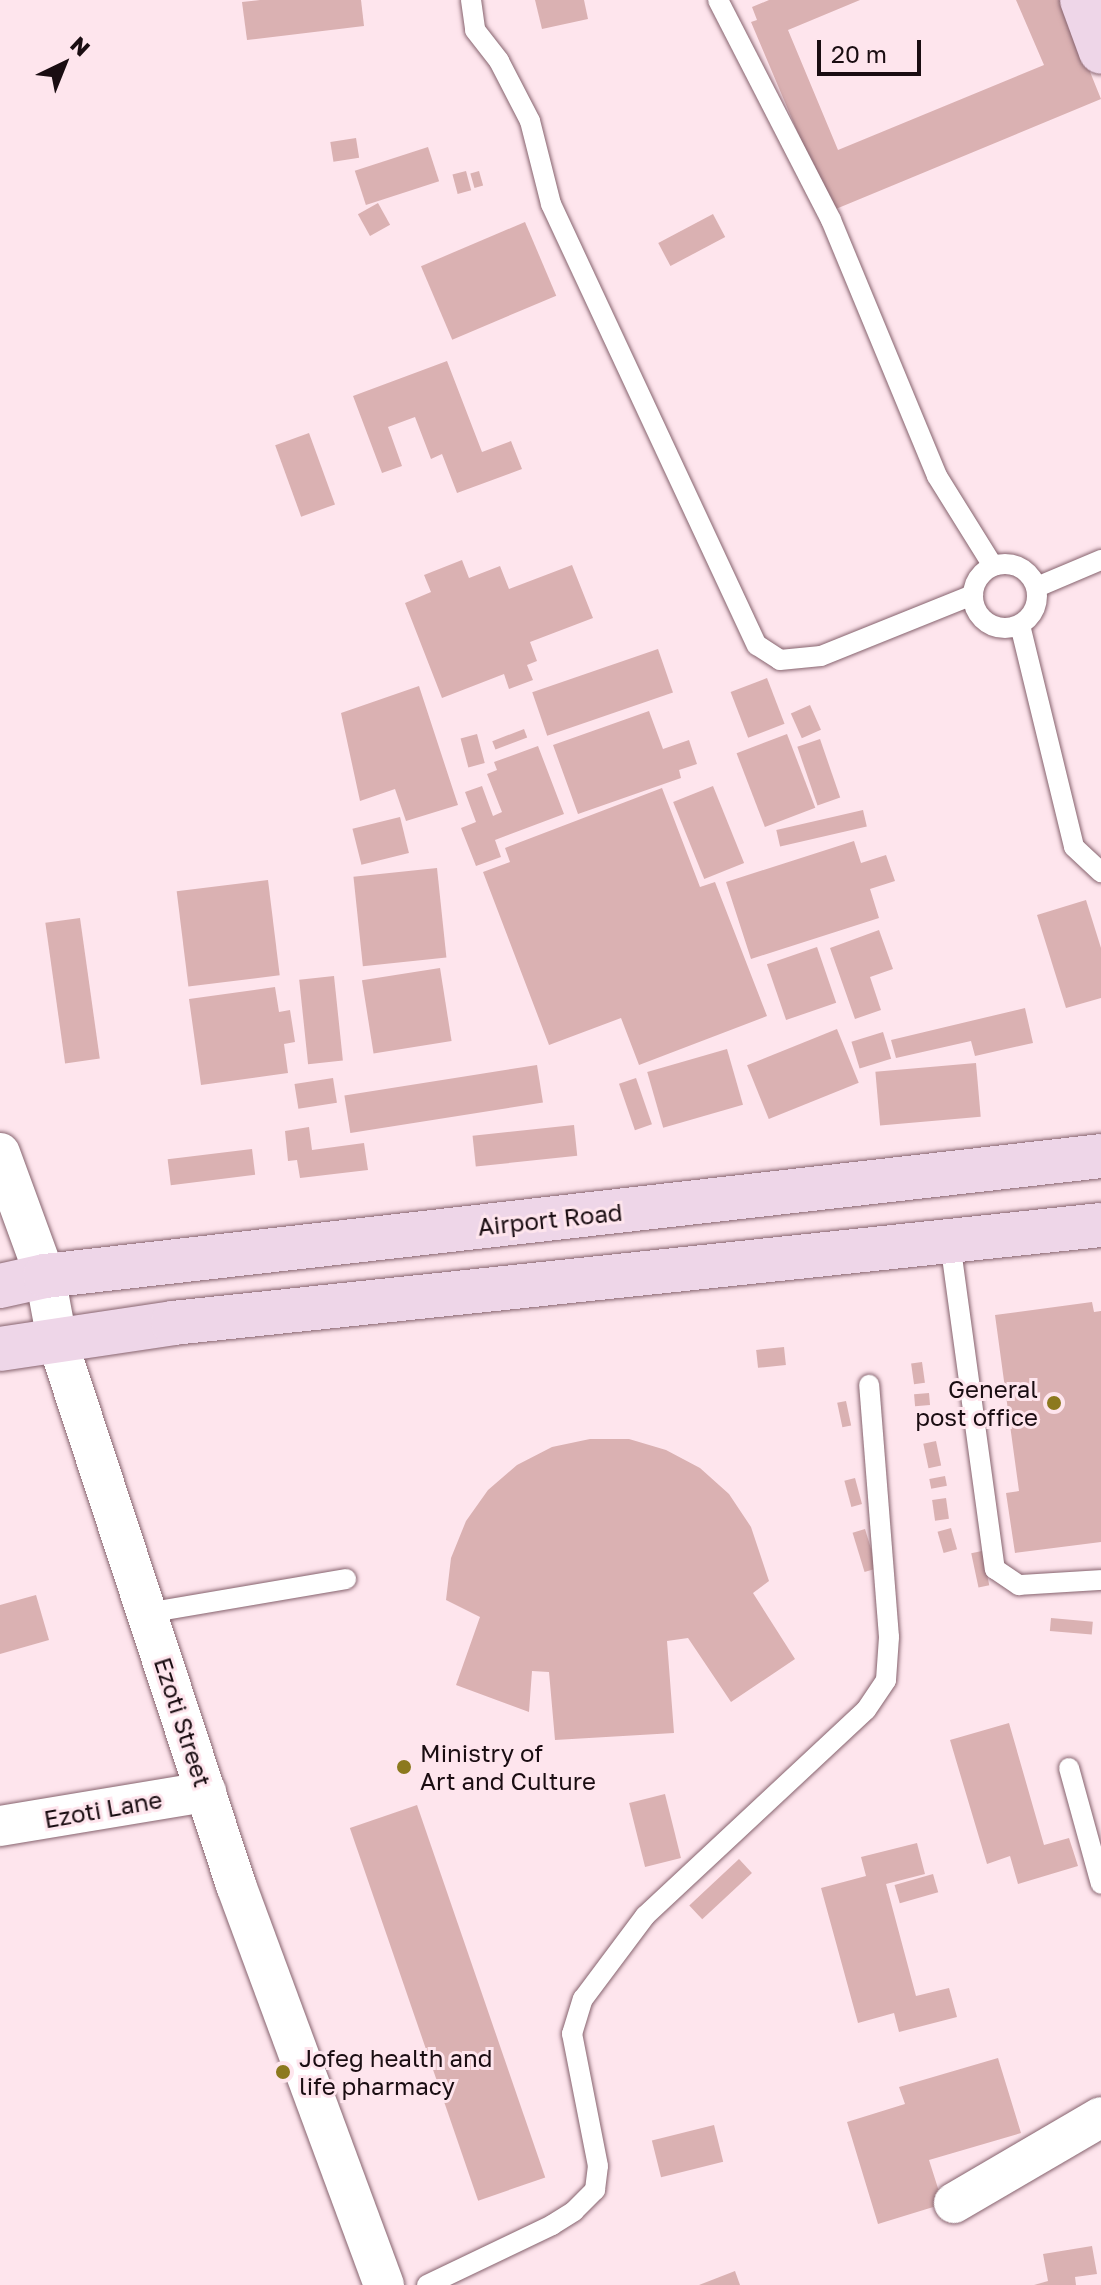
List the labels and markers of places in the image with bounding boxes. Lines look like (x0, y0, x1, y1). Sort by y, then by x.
place label: General post office (915, 1375, 1038, 1431)
marker: General post office (1045, 1394, 1063, 1412)
place label: Ministry of Art and Culture (420, 1739, 596, 1795)
marker: Ministry of Art and Culture (395, 1758, 413, 1776)
place label: Jofeg health and life pharmacy (299, 2044, 493, 2100)
marker: Jofeg health and life pharmacy (274, 2063, 292, 2081)

